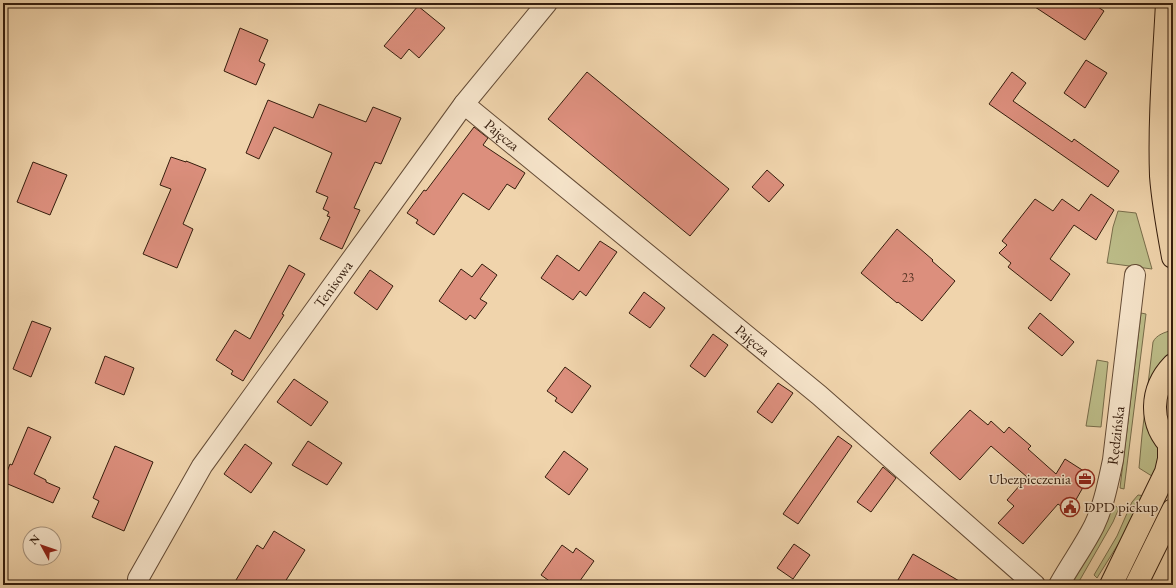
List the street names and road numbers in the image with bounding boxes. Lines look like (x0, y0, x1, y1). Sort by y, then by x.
street label: Pajęcza (481, 115, 524, 155)
street label: Tenisowa (309, 257, 357, 312)
street label: Pajęcza (731, 320, 774, 360)
street label: Rędzińska (1102, 405, 1128, 466)

